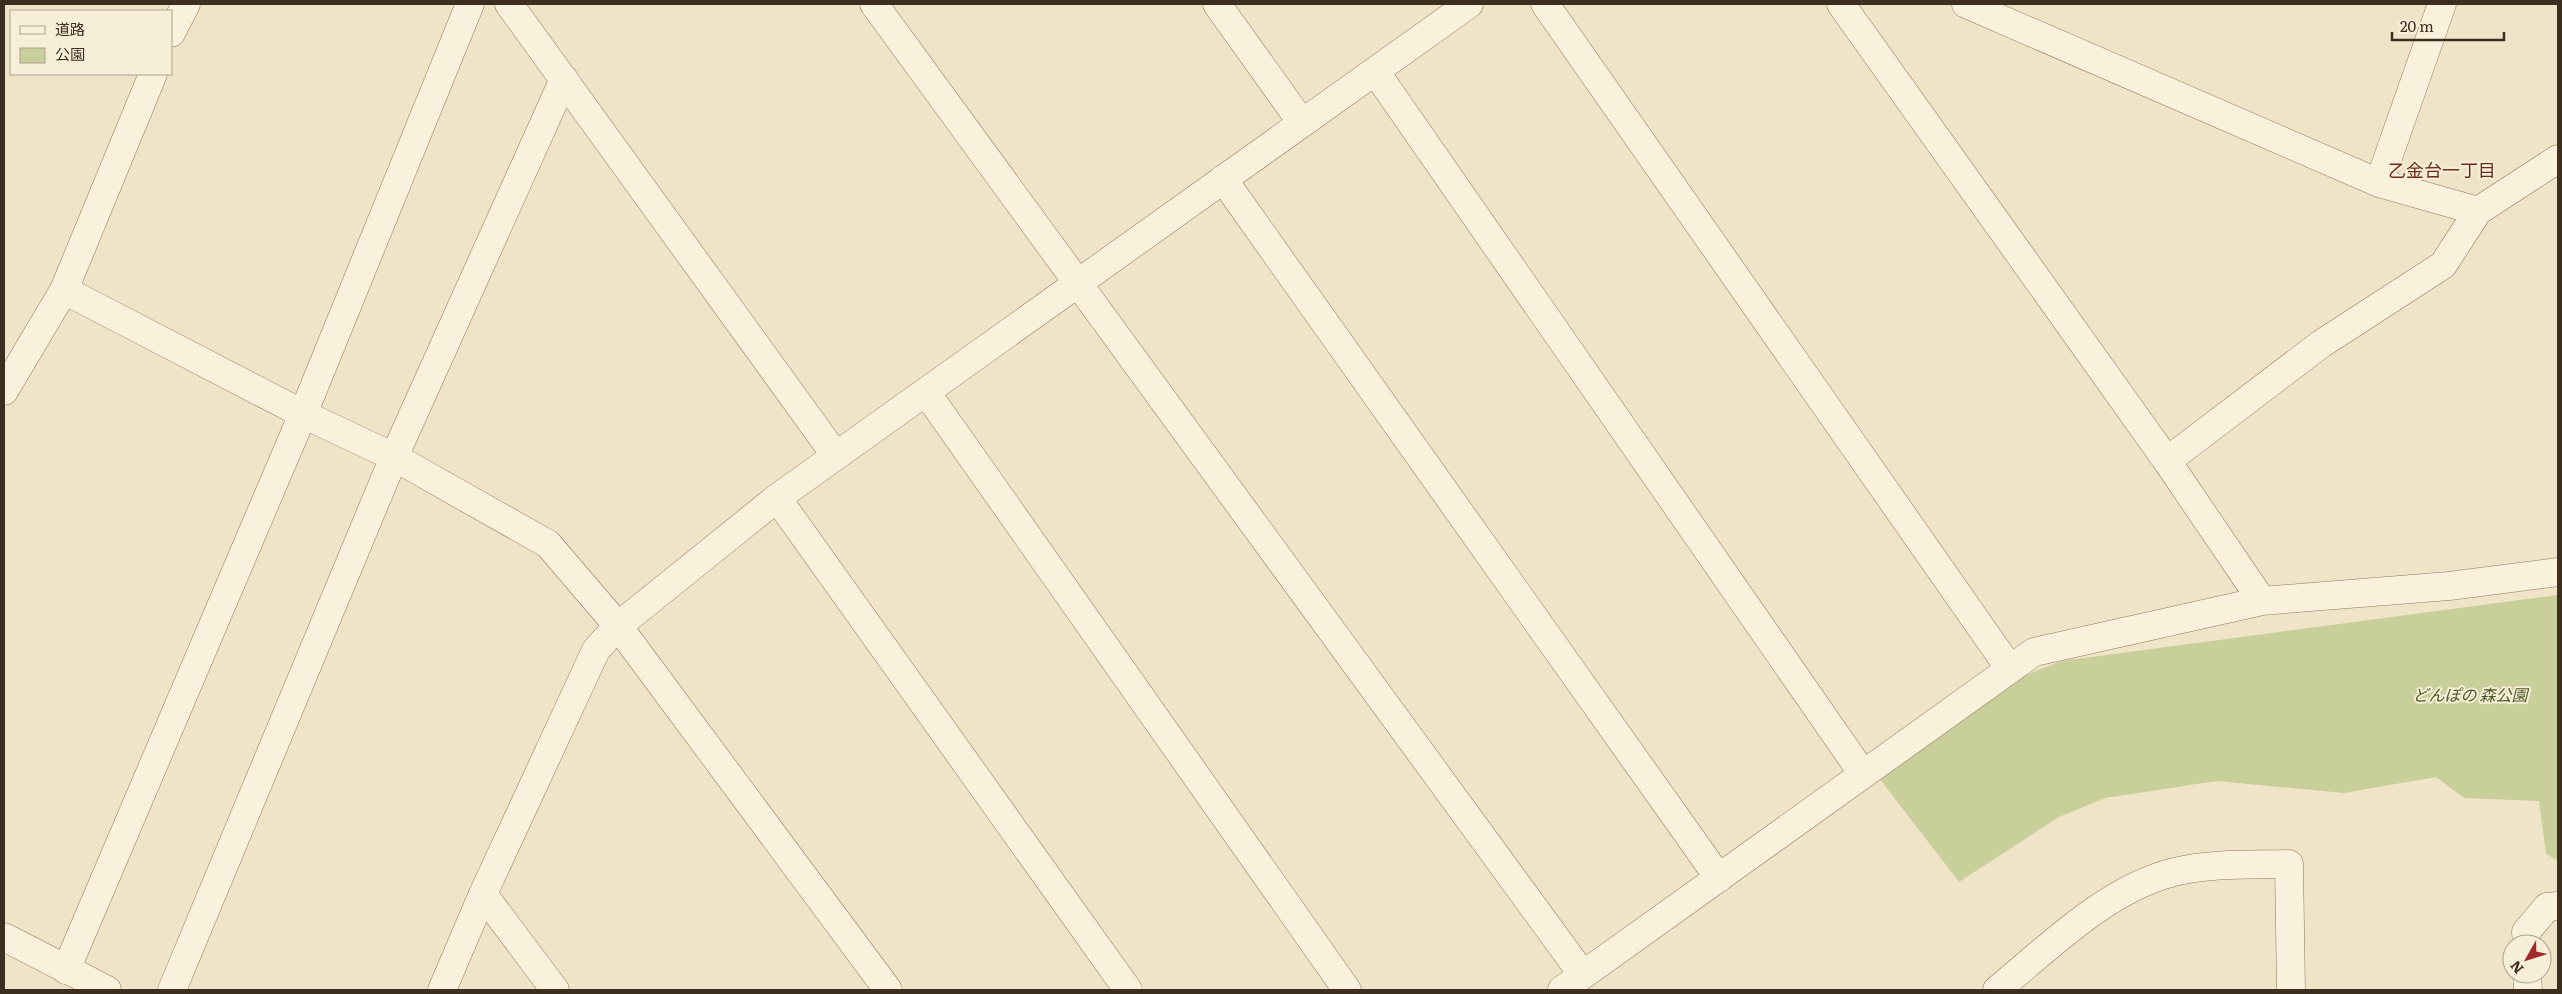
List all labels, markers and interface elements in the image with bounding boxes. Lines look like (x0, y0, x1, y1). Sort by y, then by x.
legend (10, 10, 172, 75)
scale bar (2392, 10, 2504, 42)
text: 20 m (2400, 14, 2434, 37)
text: 道路 (55, 17, 85, 40)
text: 公園 (55, 42, 85, 65)
district label: 乙金台一丁目 (2388, 156, 2496, 183)
park label: どんぽの 森公園 (2412, 682, 2530, 706)
north arrow (2502, 934, 2552, 984)
text: N (2504, 957, 2528, 979)

